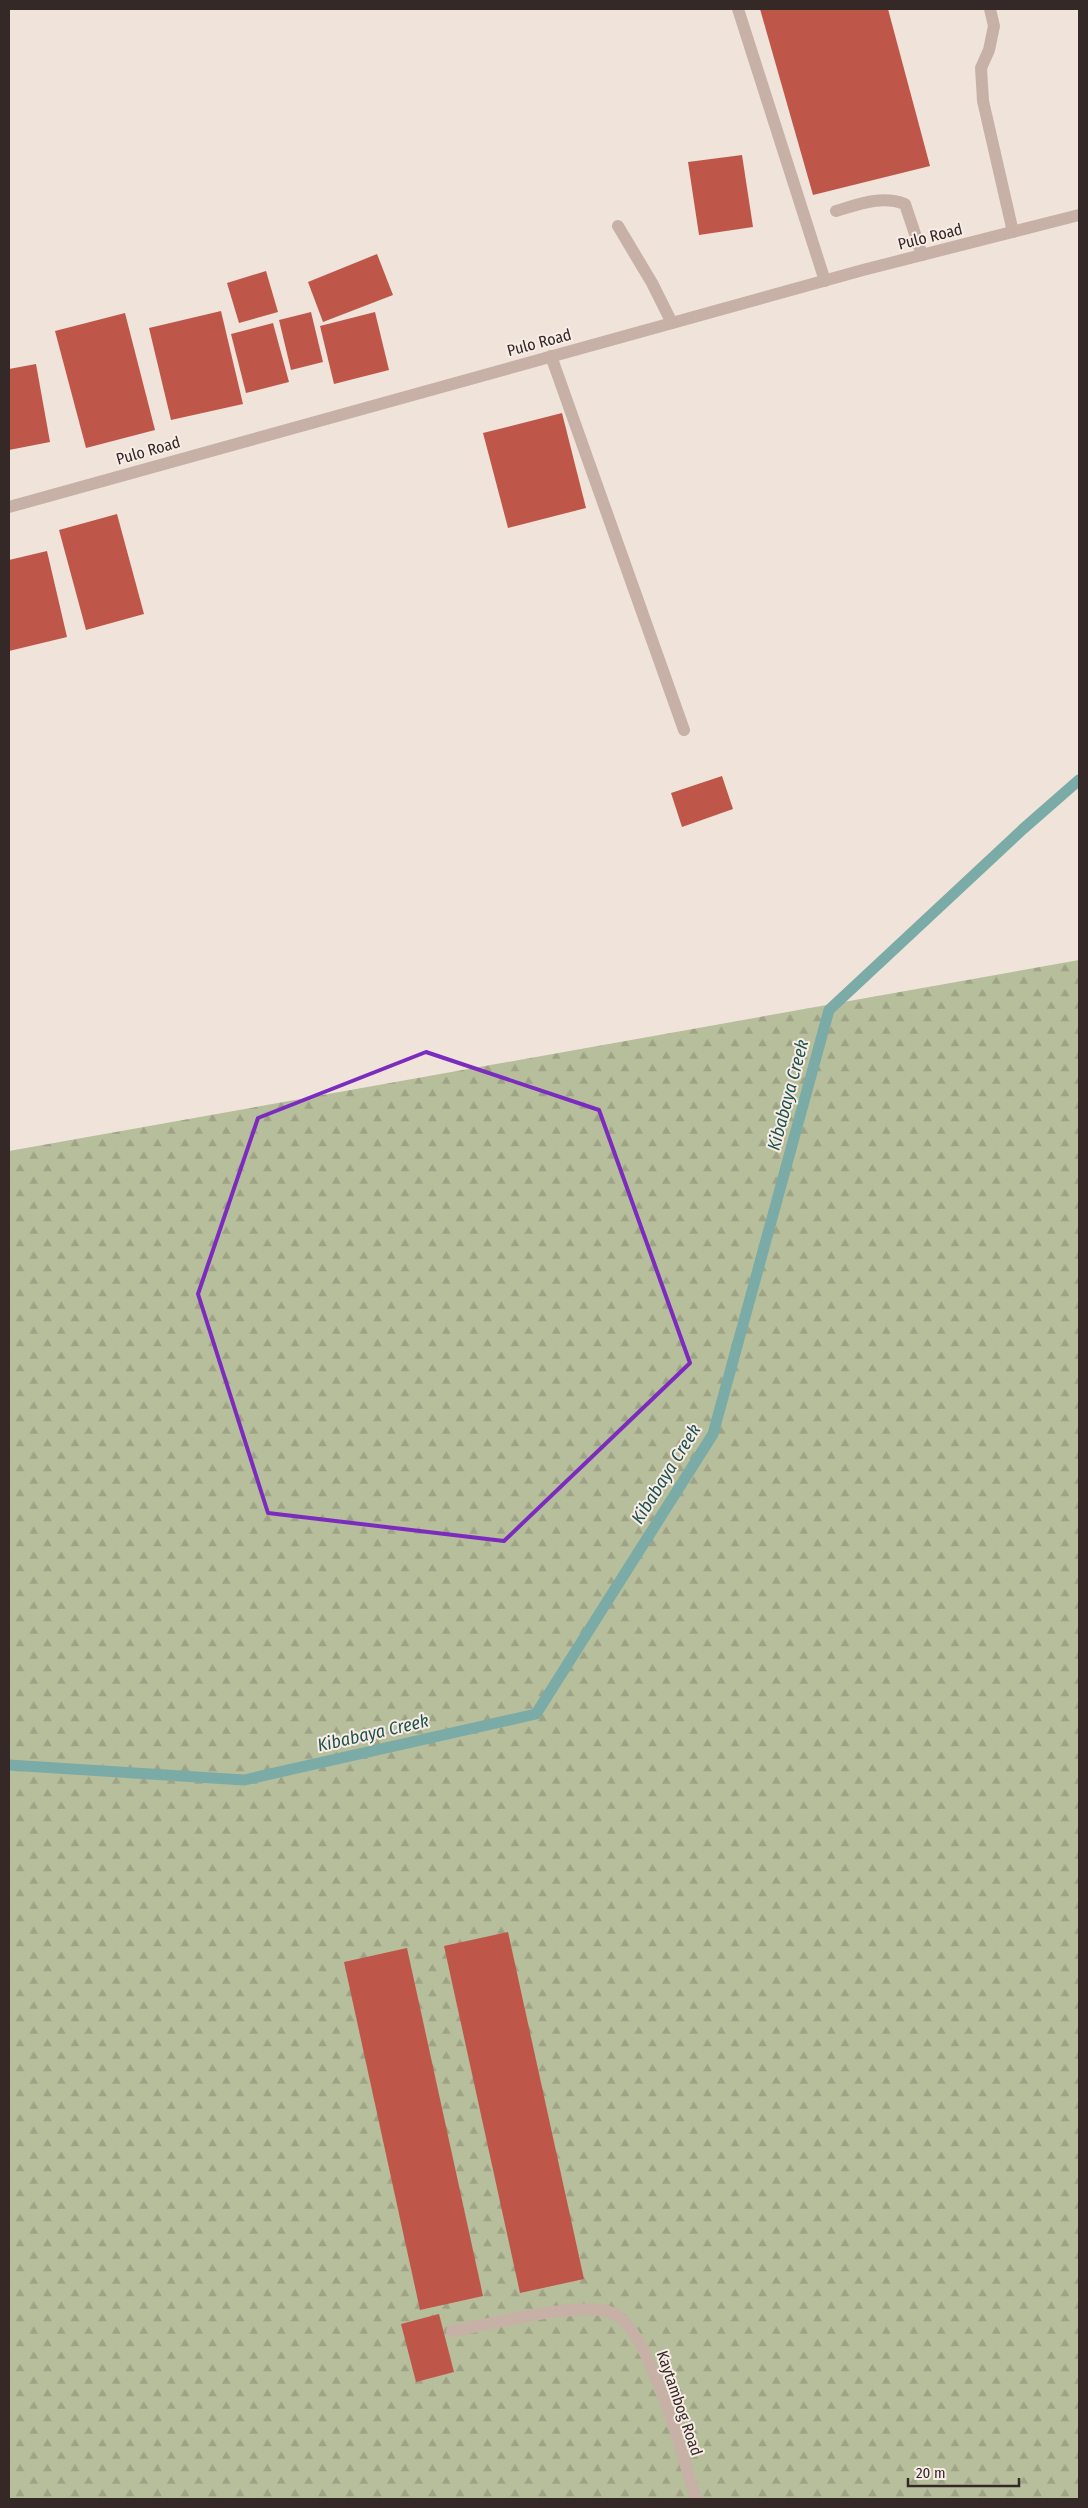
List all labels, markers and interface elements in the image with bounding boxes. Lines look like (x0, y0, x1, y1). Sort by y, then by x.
street label: Pulo Road (896, 219, 964, 254)
street label: Pulo Road (505, 325, 573, 360)
street label: Pulo Road (114, 432, 182, 469)
water label: Kibabaya Creek (763, 1037, 813, 1153)
water label: Kibabaya Creek (627, 1420, 705, 1528)
water label: Kibabaya Creek (315, 1709, 431, 1756)
street label: Kaytambog Road (653, 2348, 706, 2458)
scale bar (908, 2456, 1019, 2488)
text: 20 m (916, 2464, 946, 2482)

